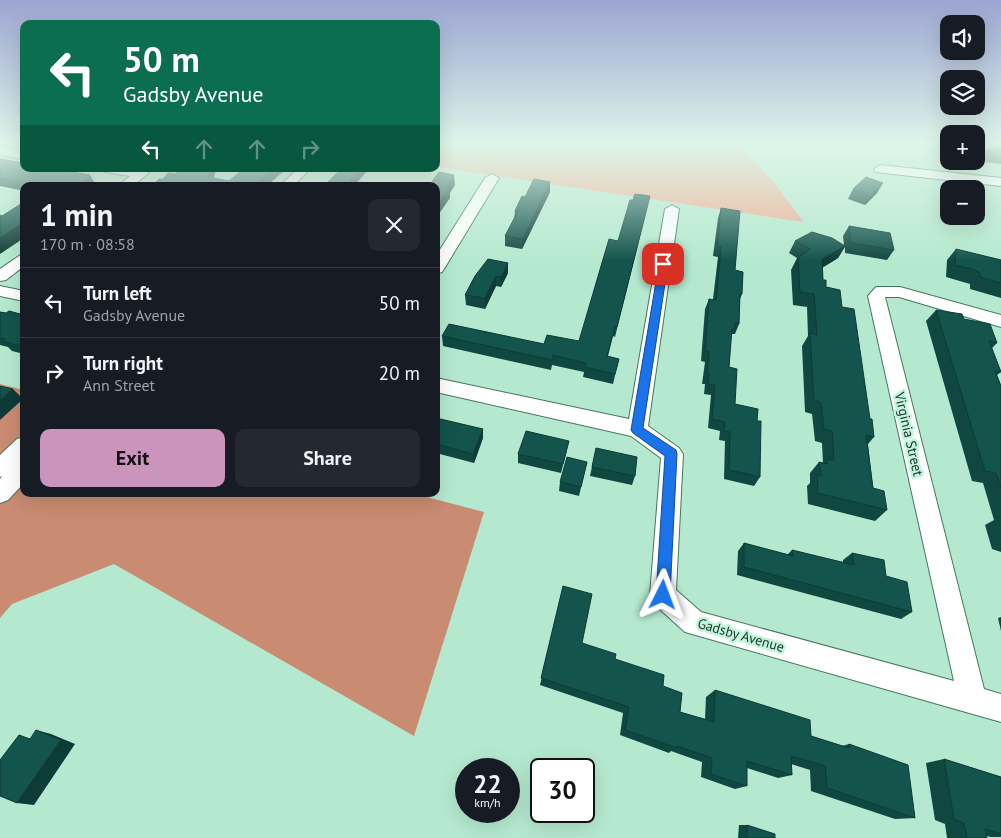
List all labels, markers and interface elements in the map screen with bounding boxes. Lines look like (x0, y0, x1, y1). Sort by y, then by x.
map controls (940, 15, 985, 225)
button: sound (940, 15, 985, 60)
text: 50 m (123, 36, 200, 82)
icon: left (40, 40, 105, 105)
button: layers (940, 70, 985, 115)
text: Gadsby Avenue (123, 80, 263, 108)
button: + (940, 125, 985, 170)
icon: left (137, 135, 165, 163)
icon: ahead (190, 135, 218, 163)
icon: ahead (243, 135, 271, 163)
icon: right (296, 135, 324, 163)
button: − (940, 180, 985, 225)
text: 1 min (40, 195, 113, 234)
button: close (368, 199, 420, 251)
text: 170 m · 08:58 (40, 234, 135, 254)
pin (642, 243, 684, 285)
icon: arrive (649, 250, 677, 278)
text: Turn left (83, 281, 152, 305)
icon: left (40, 289, 68, 317)
text: 50 m (379, 291, 420, 315)
text: Gadsby Avenue (83, 305, 185, 325)
text: Turn right (83, 351, 163, 375)
icon: right (40, 359, 68, 387)
text: 20 m (379, 361, 420, 385)
text: Ann Street (83, 375, 155, 395)
street label: Virginia Street (890, 389, 927, 478)
button: Exit (40, 429, 225, 487)
button: Share (235, 429, 420, 487)
position arrow (636, 568, 688, 620)
street label: Gadsby Avenue (696, 614, 786, 656)
speed limit sign: 30 (530, 758, 595, 823)
text: 22 (473, 768, 502, 800)
text: km/h (474, 795, 501, 810)

